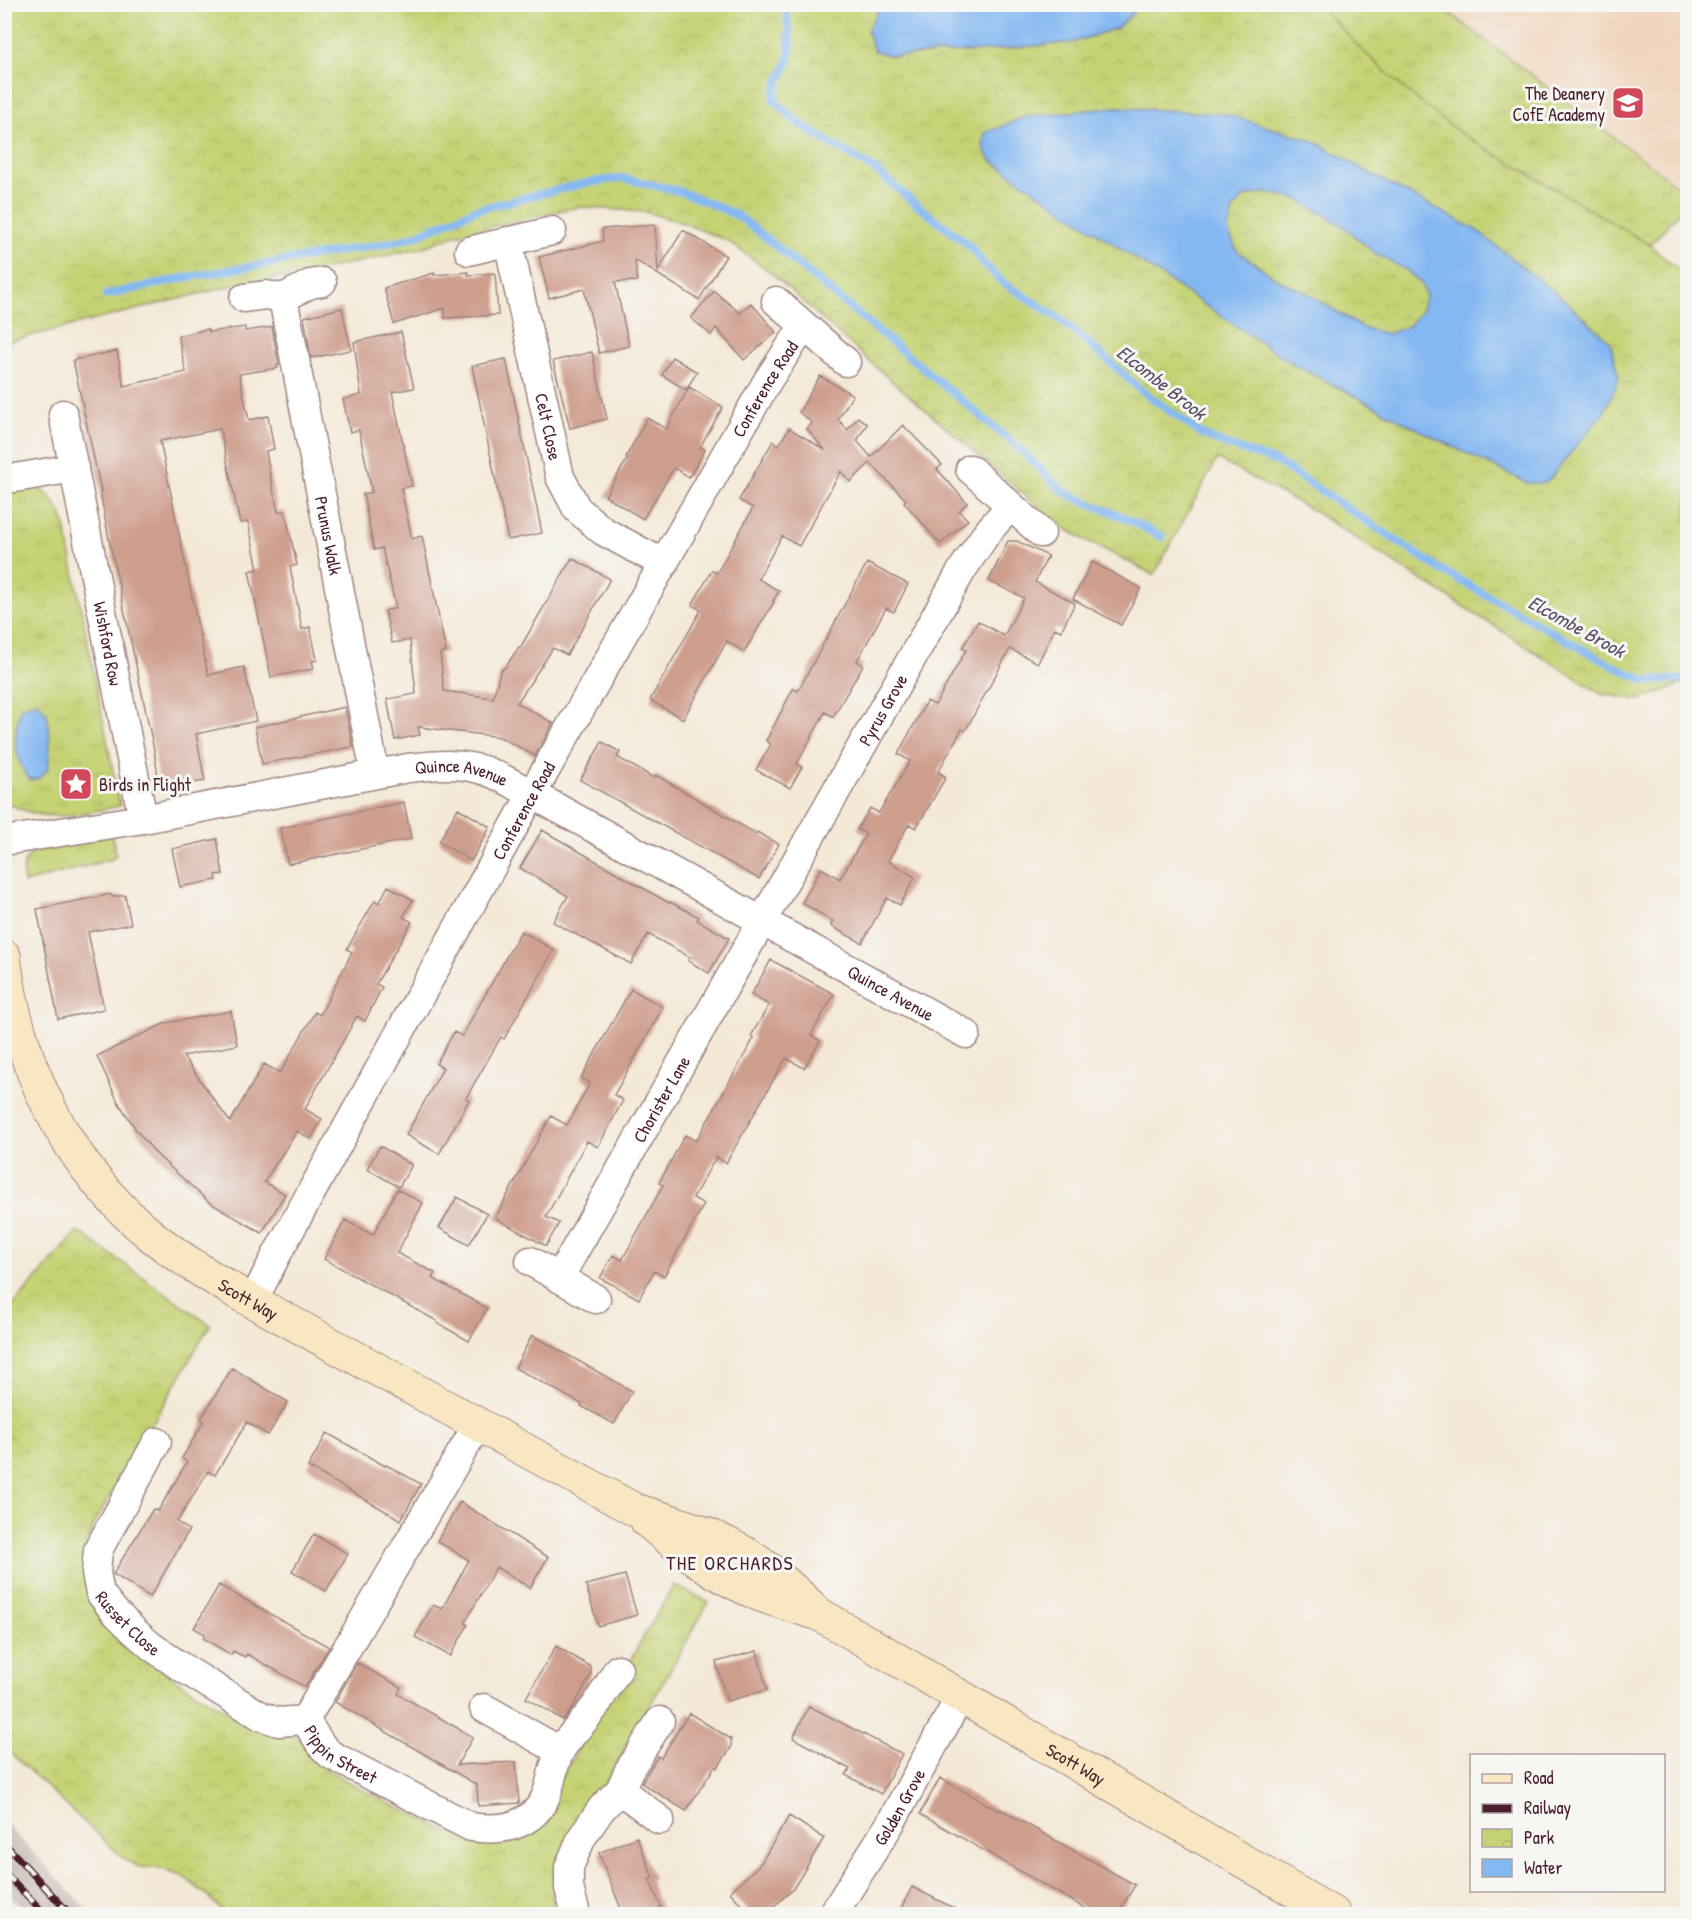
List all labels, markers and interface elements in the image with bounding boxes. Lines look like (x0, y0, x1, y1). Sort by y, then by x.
place label: The Deanery CofE Academy (1512, 81, 1605, 127)
school or university icon: The Deanery CofE Academy (1610, 85, 1646, 121)
street label: Conference Road (726, 335, 803, 442)
water label: Elcombe Brook (1112, 339, 1214, 427)
street label: Celt Close (529, 391, 568, 463)
street label: Prunus Walk (309, 494, 349, 578)
water label: Elcombe Brook (1524, 588, 1632, 664)
street label: Wishford Row (88, 599, 129, 688)
street label: Pyrus Grove (852, 669, 913, 750)
street label: Quince Avenue (413, 752, 513, 792)
street label: Conference Road (486, 757, 561, 864)
place icon: Birds in Flight (58, 766, 94, 802)
place label: Birds in Flight (99, 772, 192, 797)
street label: Quince Avenue (843, 959, 939, 1026)
street label: Chorister Lane (626, 1051, 696, 1147)
street label: Scott Way (214, 1272, 283, 1326)
district label: THE ORCHARDS (666, 1549, 794, 1576)
street label: Russet Close (90, 1585, 166, 1661)
street label: Pippin Street (299, 1720, 382, 1790)
street label: Scott Way (1042, 1737, 1111, 1791)
legend (1470, 1754, 1665, 1892)
street label: Golden Grove (867, 1764, 931, 1850)
text: Road (1524, 1765, 1554, 1790)
text: Railway (1524, 1795, 1571, 1820)
text: Park (1524, 1825, 1555, 1850)
text: Water (1524, 1855, 1562, 1880)

